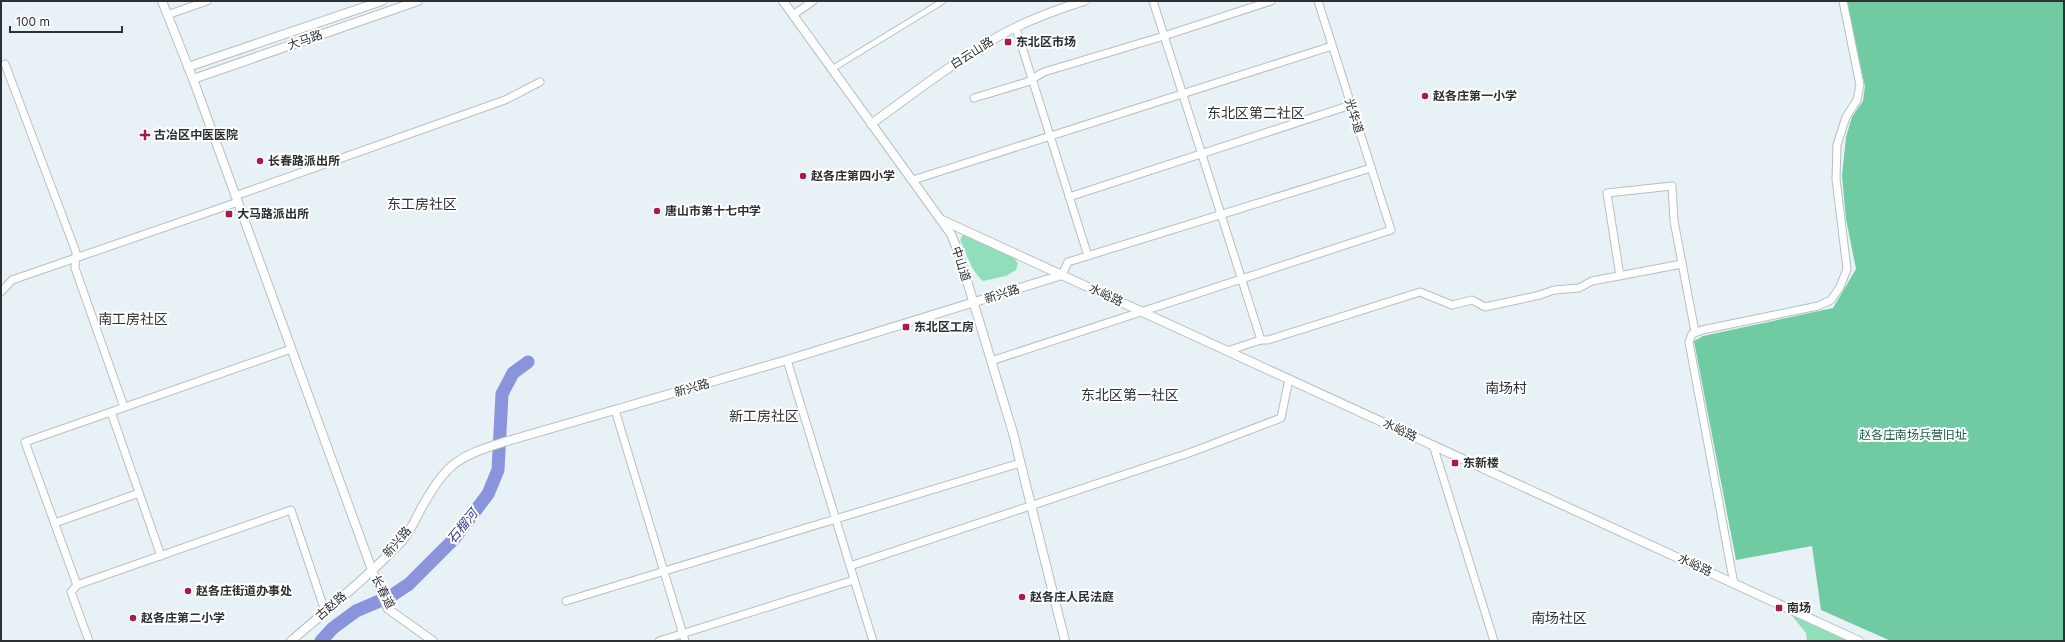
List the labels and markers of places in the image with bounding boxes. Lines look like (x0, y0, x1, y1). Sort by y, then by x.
place label: 东北区市场 (1016, 34, 1076, 49)
marker: 东北区市场 (1003, 37, 1013, 47)
place label: 赵各庄第一小学 (1433, 88, 1517, 103)
marker: 赵各庄第一小学 (1420, 91, 1430, 101)
place label: 古冶区中医医院 (154, 127, 238, 142)
marker: 古冶区中医医院 (139, 129, 151, 141)
place label: 长春路派出所 (268, 153, 340, 168)
marker: 长春路派出所 (255, 156, 265, 166)
place label: 赵各庄第四小学 (811, 168, 895, 183)
marker: 赵各庄第四小学 (798, 171, 808, 181)
place label: 唐山市第十七中学 (665, 203, 761, 218)
place label: 大马路派出所 (237, 206, 309, 221)
marker: 唐山市第十七中学 (652, 206, 662, 216)
marker: 大马路派出所 (224, 209, 234, 219)
place label: 东北区工房 (914, 319, 974, 334)
marker: 东北区工房 (901, 322, 911, 332)
place label: 东新楼 (1463, 455, 1499, 470)
marker: 东新楼 (1450, 458, 1460, 468)
place label: 赵各庄街道办事处 (196, 583, 292, 598)
marker: 赵各庄街道办事处 (183, 586, 193, 596)
place label: 赵各庄人民法庭 (1030, 589, 1114, 604)
marker: 赵各庄人民法庭 (1017, 592, 1027, 602)
place label: 南场 (1787, 600, 1811, 615)
marker: 南场 (1774, 603, 1784, 613)
place label: 赵各庄第二小学 (141, 610, 225, 625)
marker: 赵各庄第二小学 (128, 613, 138, 623)

